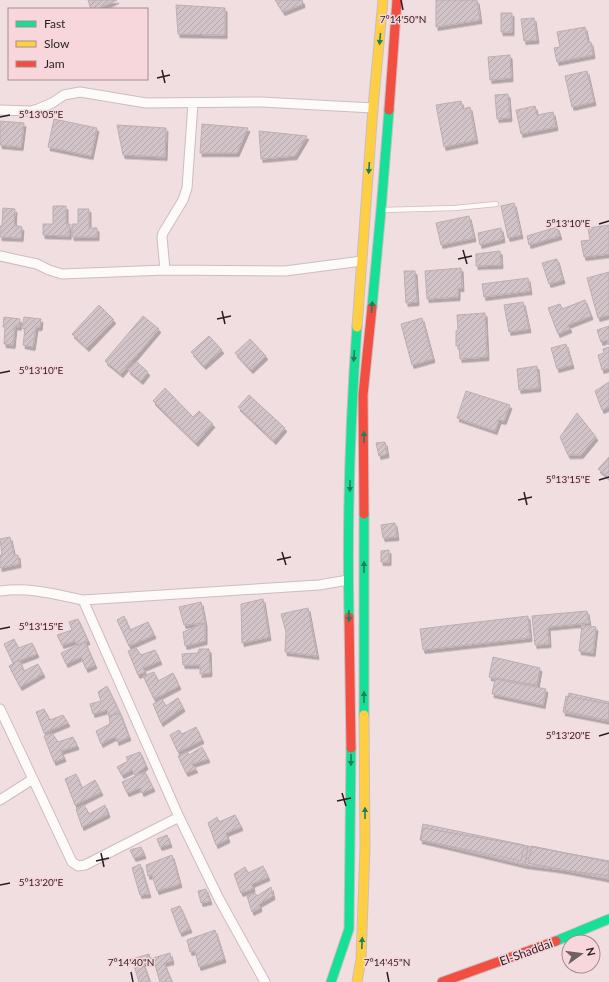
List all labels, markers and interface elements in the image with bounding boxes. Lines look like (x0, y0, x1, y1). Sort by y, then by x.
legend (8, 8, 148, 80)
text: 7°14'50"N (380, 13, 426, 25)
text: Fast (44, 16, 66, 31)
one-way arrow (376, 33, 383, 45)
text: Slow (44, 36, 70, 51)
text: Jam (44, 56, 65, 71)
text: 5°13'05"E (19, 108, 64, 120)
one-way arrow (365, 162, 372, 174)
text: 5°13'10"E (546, 217, 591, 229)
one-way arrow (368, 301, 375, 313)
one-way arrow (351, 350, 358, 362)
text: 5°13'10"E (19, 364, 64, 376)
one-way arrow (360, 431, 367, 443)
text: 5°13'15"E (546, 473, 591, 485)
one-way arrow (347, 480, 353, 493)
one-way arrow (361, 560, 367, 573)
one-way arrow (346, 610, 352, 623)
text: 5°13'15"E (19, 620, 64, 632)
one-way arrow (361, 690, 367, 703)
text: 5°13'20"E (546, 729, 591, 741)
one-way arrow (348, 754, 354, 767)
one-way arrow (362, 806, 368, 819)
text: 5°13'20"E (19, 876, 64, 888)
north arrow (561, 934, 601, 974)
street label: El-Shaddai (497, 935, 555, 969)
one-way arrow (358, 937, 365, 949)
text: N (584, 946, 599, 957)
text: 7°14'40"N (108, 956, 154, 968)
text: 7°14'45"N (364, 956, 410, 968)

